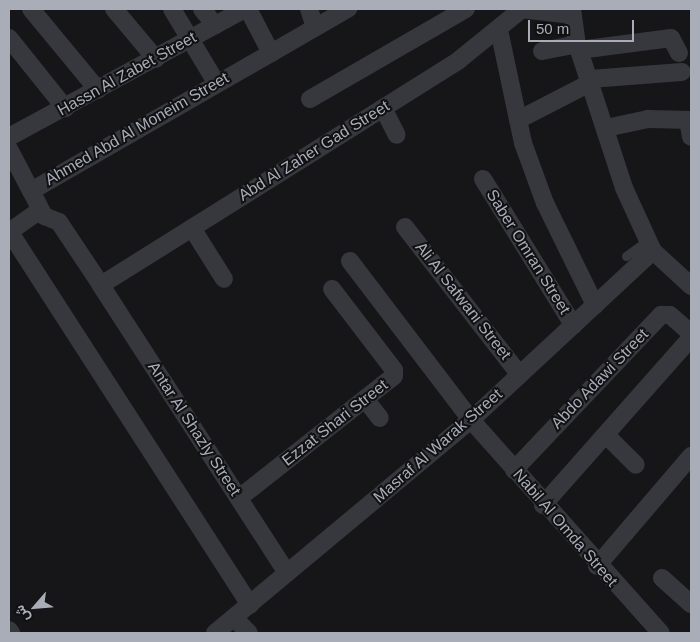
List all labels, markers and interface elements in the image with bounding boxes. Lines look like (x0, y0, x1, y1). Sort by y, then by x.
scale bar (530, 10, 636, 42)
text: 50 m (536, 20, 569, 37)
street label: Hassn Al Zabet Street (54, 28, 200, 120)
street label: Ahmed Abd Al Moneim Street (41, 68, 233, 190)
street label: Abd Al Zaher Gad Street (235, 96, 393, 206)
street label: Saber Omran Street (482, 186, 574, 318)
street label: Ali Al Safwani Street (411, 238, 515, 364)
street label: Abdo Adawi Street (547, 325, 653, 433)
street label: Antar Al Shazly Street (143, 358, 245, 500)
street label: Ezzat Shari Street (278, 376, 392, 470)
street label: Masraf Al Warak Street (370, 385, 506, 507)
street label: Nabil Al Omda Street (508, 465, 622, 591)
north arrow (10, 582, 60, 632)
text: ش (11, 603, 33, 625)

